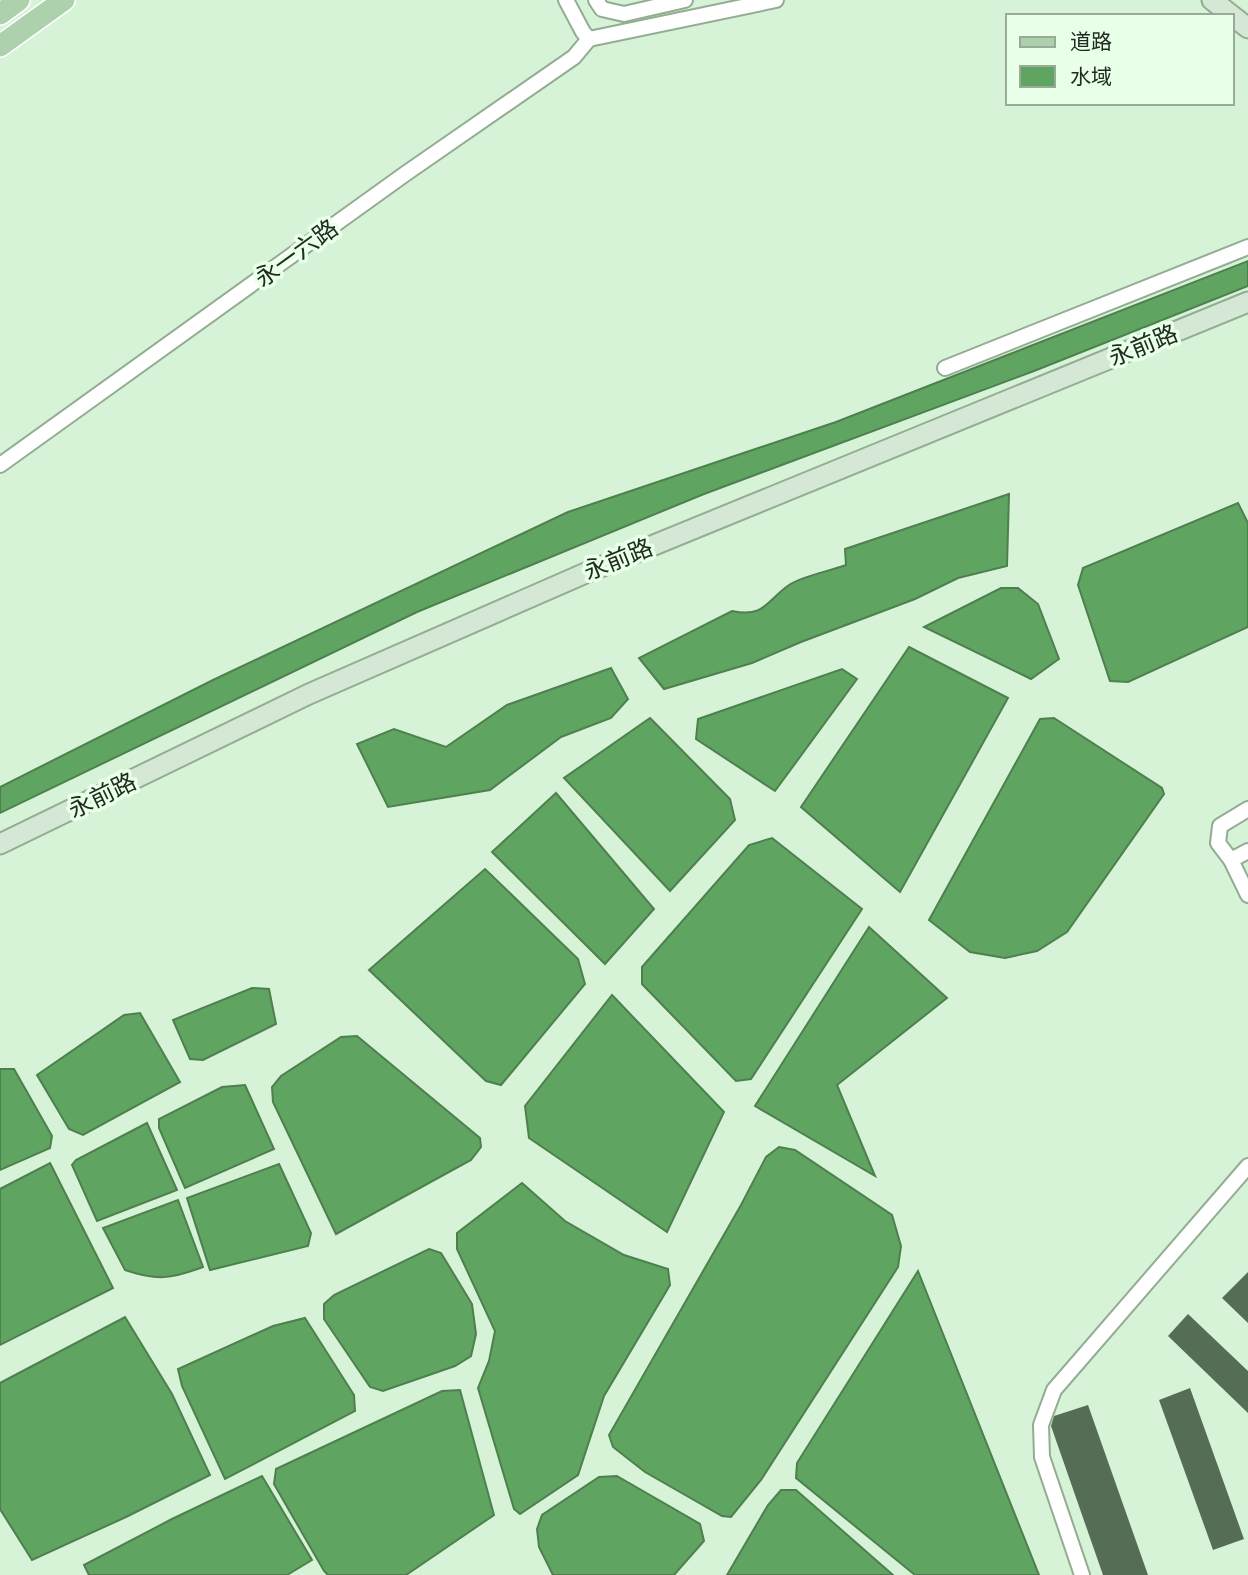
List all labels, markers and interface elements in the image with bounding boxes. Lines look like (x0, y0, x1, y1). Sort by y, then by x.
legend (1006, 14, 1234, 105)
text: 道路 (1070, 28, 1112, 55)
text: 水域 (1070, 63, 1112, 90)
street label: 永一六路 (248, 212, 344, 294)
street label: 永前路 (1104, 317, 1182, 373)
street label: 永前路 (579, 531, 657, 587)
street label: 永前路 (63, 765, 141, 825)

